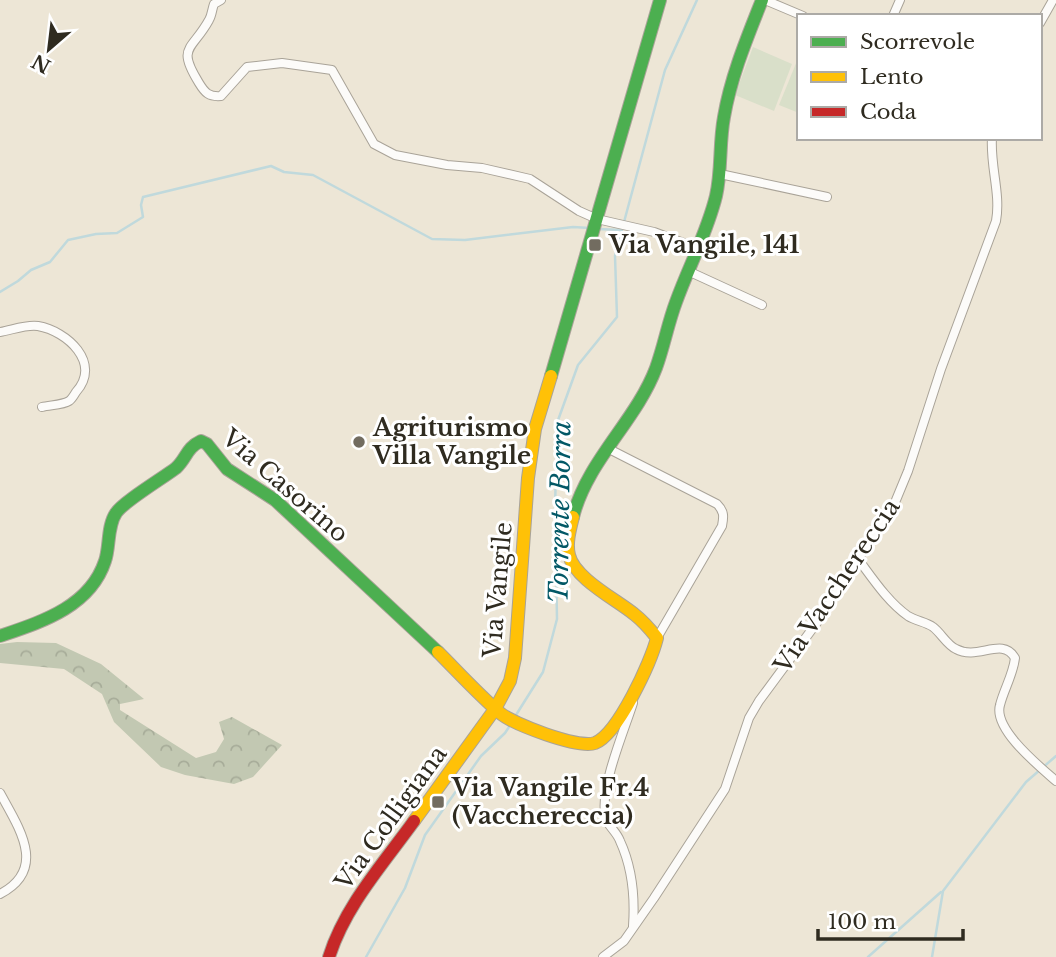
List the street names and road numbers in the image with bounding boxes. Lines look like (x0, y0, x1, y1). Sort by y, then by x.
street label: Via Casorino (216, 422, 354, 548)
street label: Via Vacchereccia (767, 493, 906, 679)
street label: Via Vangile (477, 521, 518, 660)
street label: Via Colligiana (328, 739, 453, 896)

